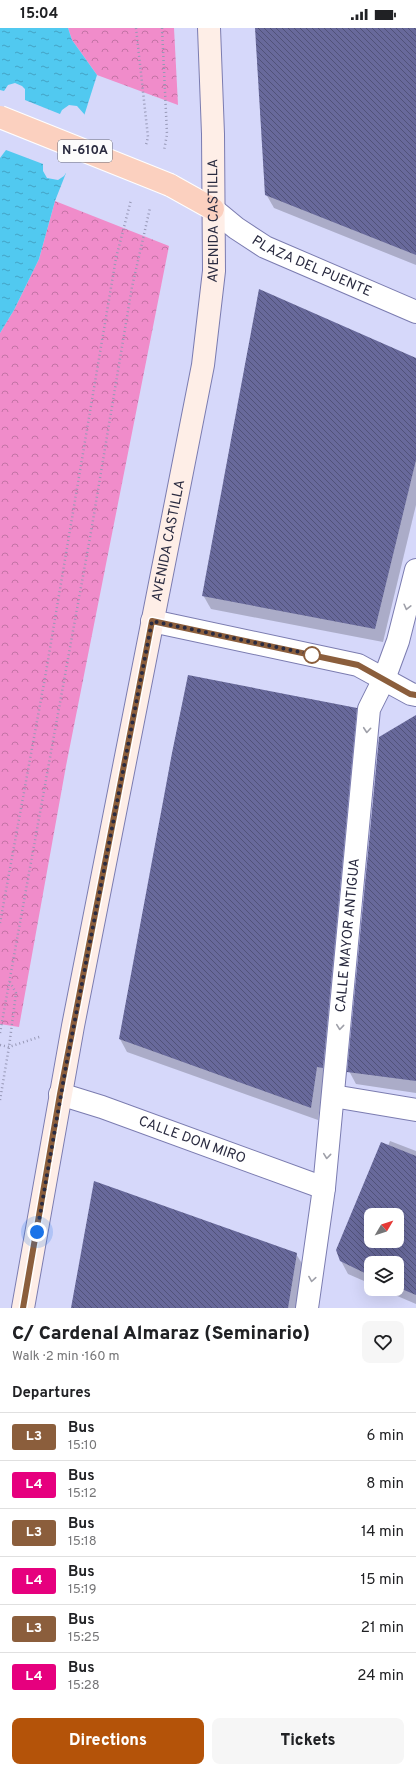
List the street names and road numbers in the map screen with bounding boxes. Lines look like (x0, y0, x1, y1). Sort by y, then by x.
road number: N-610A (58, 140, 112, 162)
street label: AVENIDA CASTILLA (204, 159, 223, 284)
street label: PLAZA DEL PUENTE (248, 232, 374, 300)
street label: AVENIDA CASTILLA (148, 478, 189, 603)
street label: CALLE MAYOR ANTIGUA (332, 857, 363, 1013)
street label: CALLE DON MIRO (136, 1113, 248, 1167)

